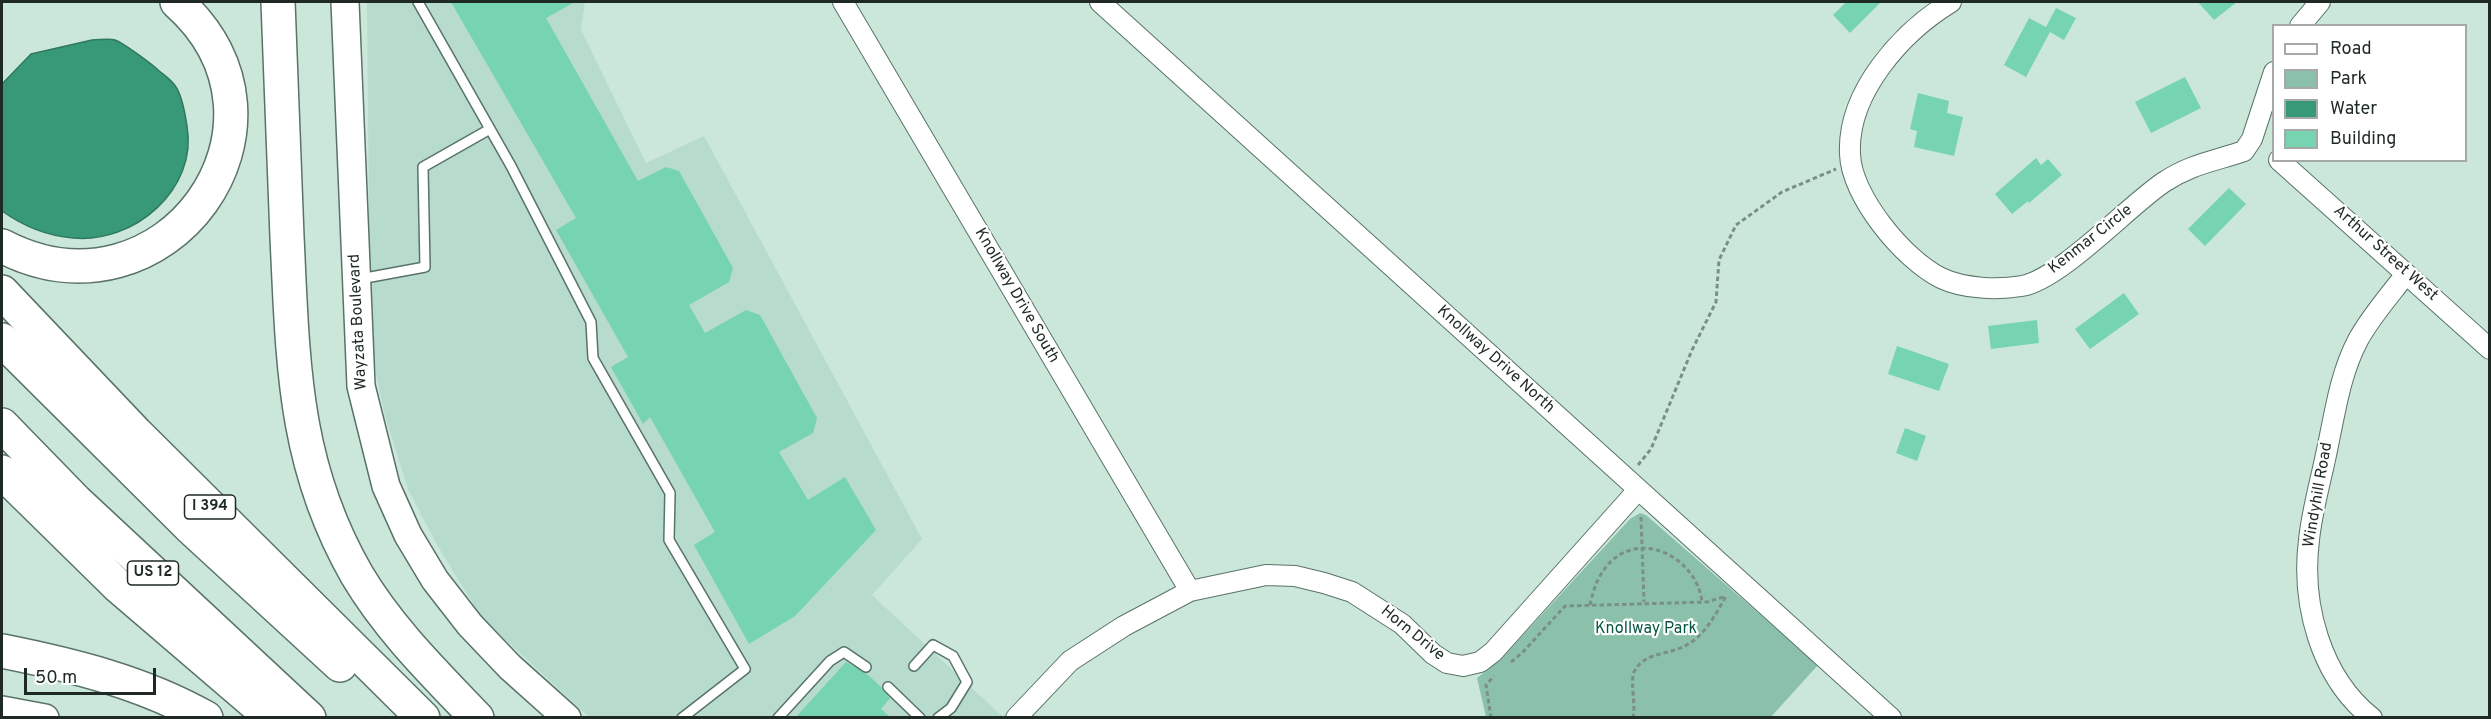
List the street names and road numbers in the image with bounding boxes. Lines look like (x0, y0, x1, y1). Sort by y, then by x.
street label: Kenmar Circle (2045, 201, 2137, 279)
street label: Arthur Street West (2329, 202, 2441, 306)
street label: Knollway Drive South (970, 225, 1062, 367)
street label: Wayzata Boulevard (346, 253, 372, 391)
street label: Knollway Drive North (1432, 302, 1558, 418)
street label: Windyhill Road (2300, 441, 2338, 549)
road number: I 394 (184, 495, 236, 519)
road number: US 12 (128, 561, 178, 585)
street label: Horn Drive (1376, 602, 1448, 666)

